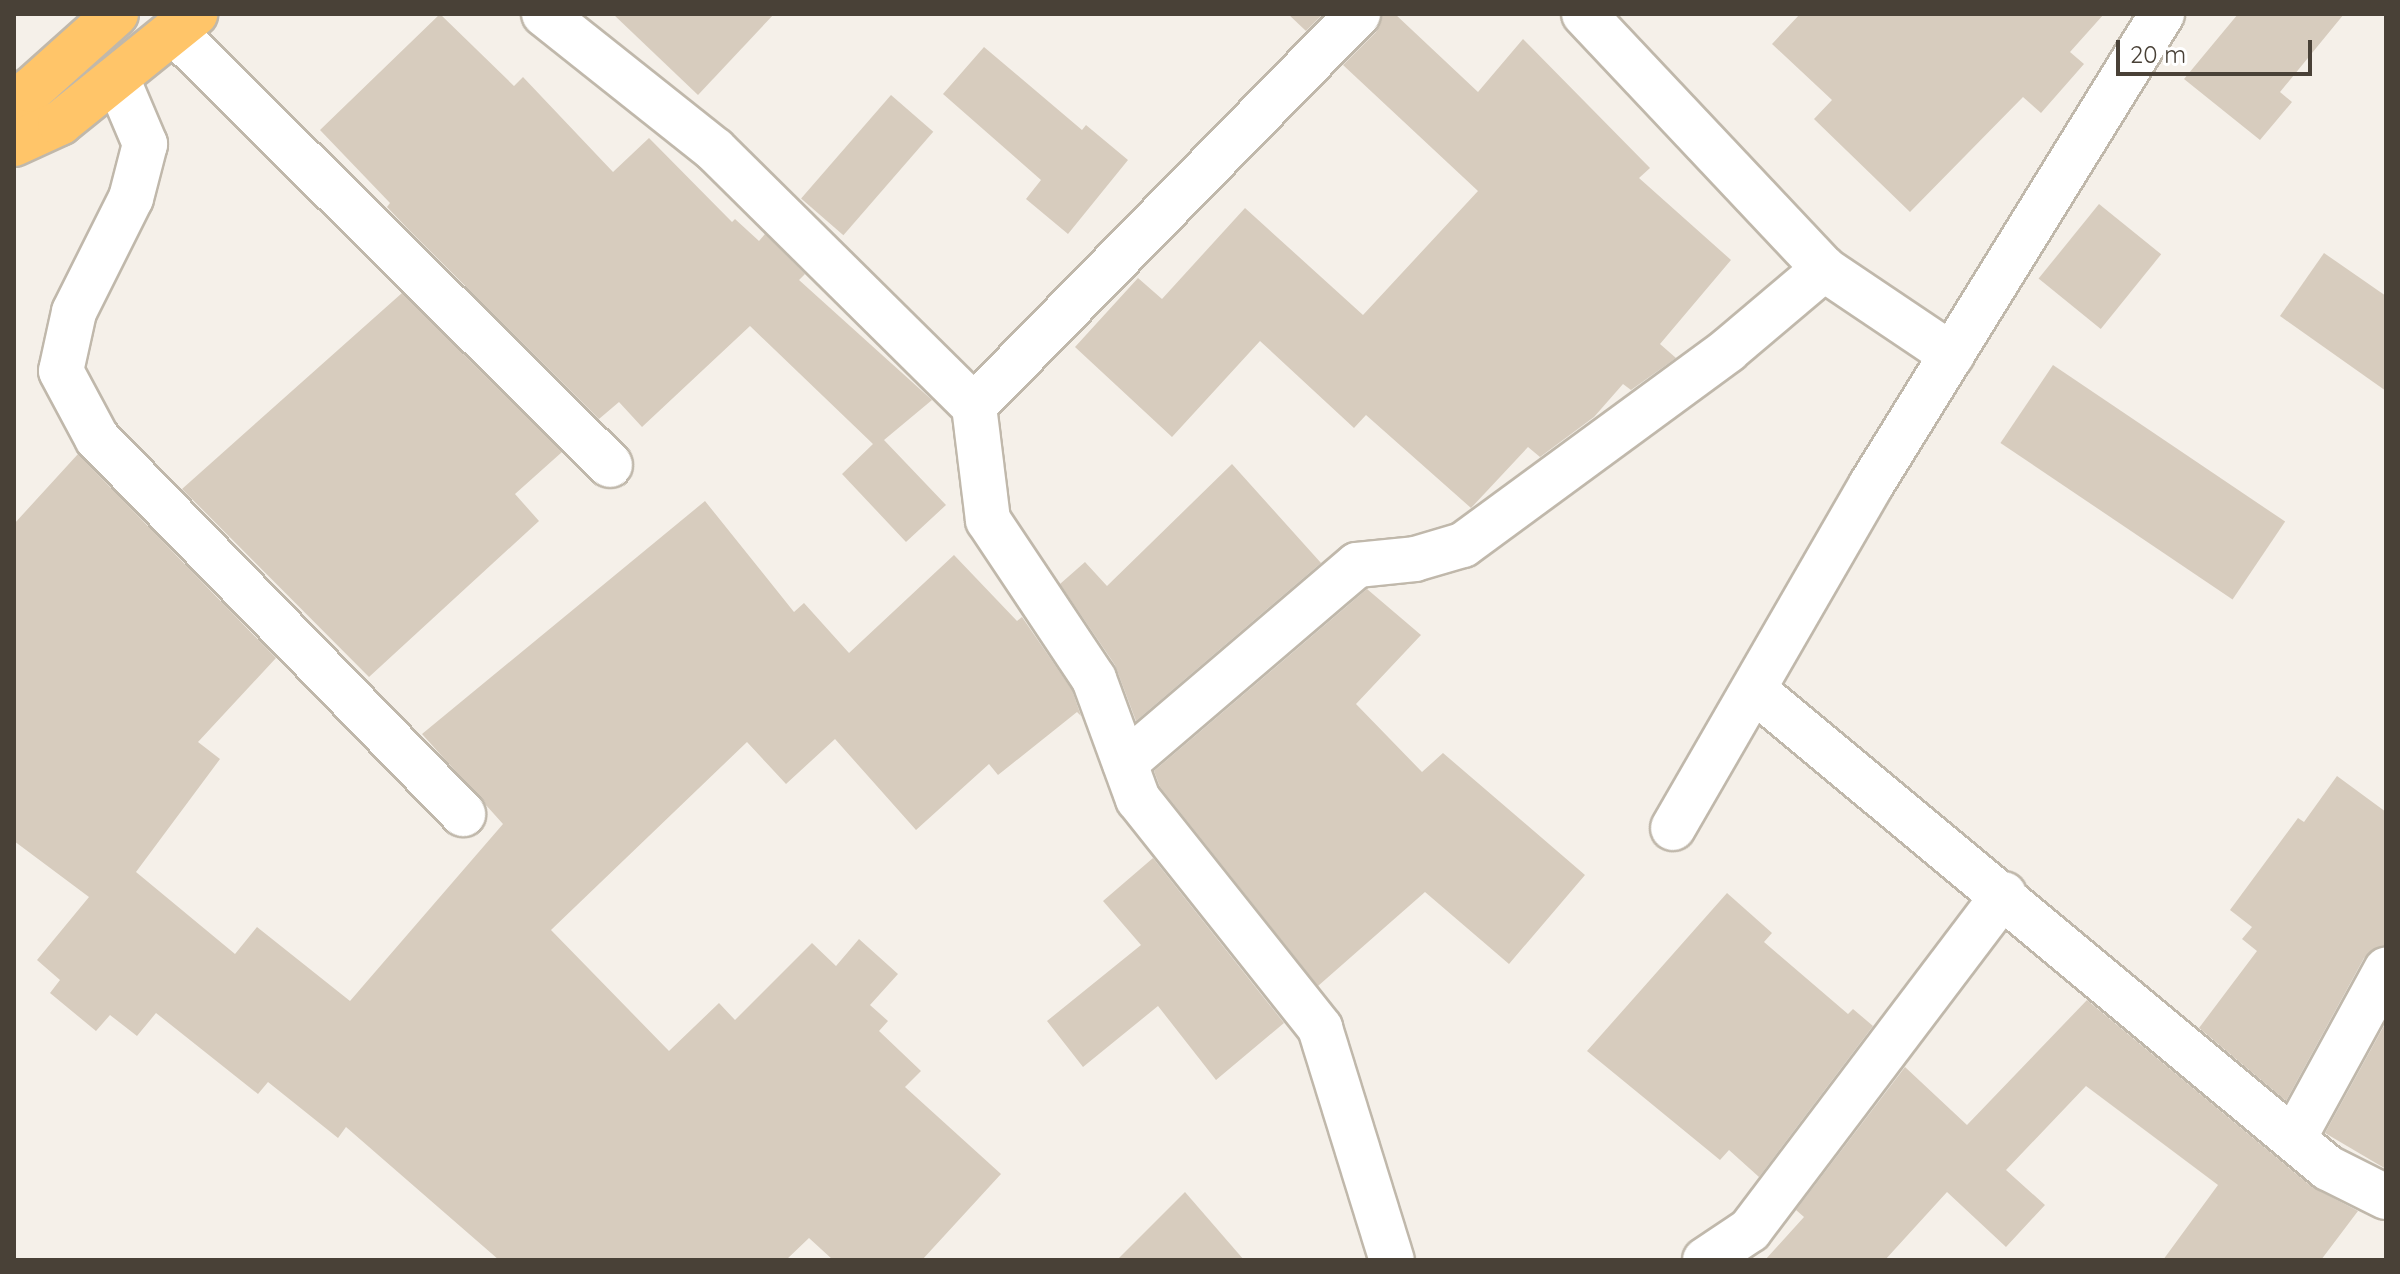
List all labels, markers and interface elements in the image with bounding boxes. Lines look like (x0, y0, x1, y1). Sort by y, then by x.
scale bar (2120, 24, 2316, 74)
text: 20 m (2130, 39, 2186, 69)

